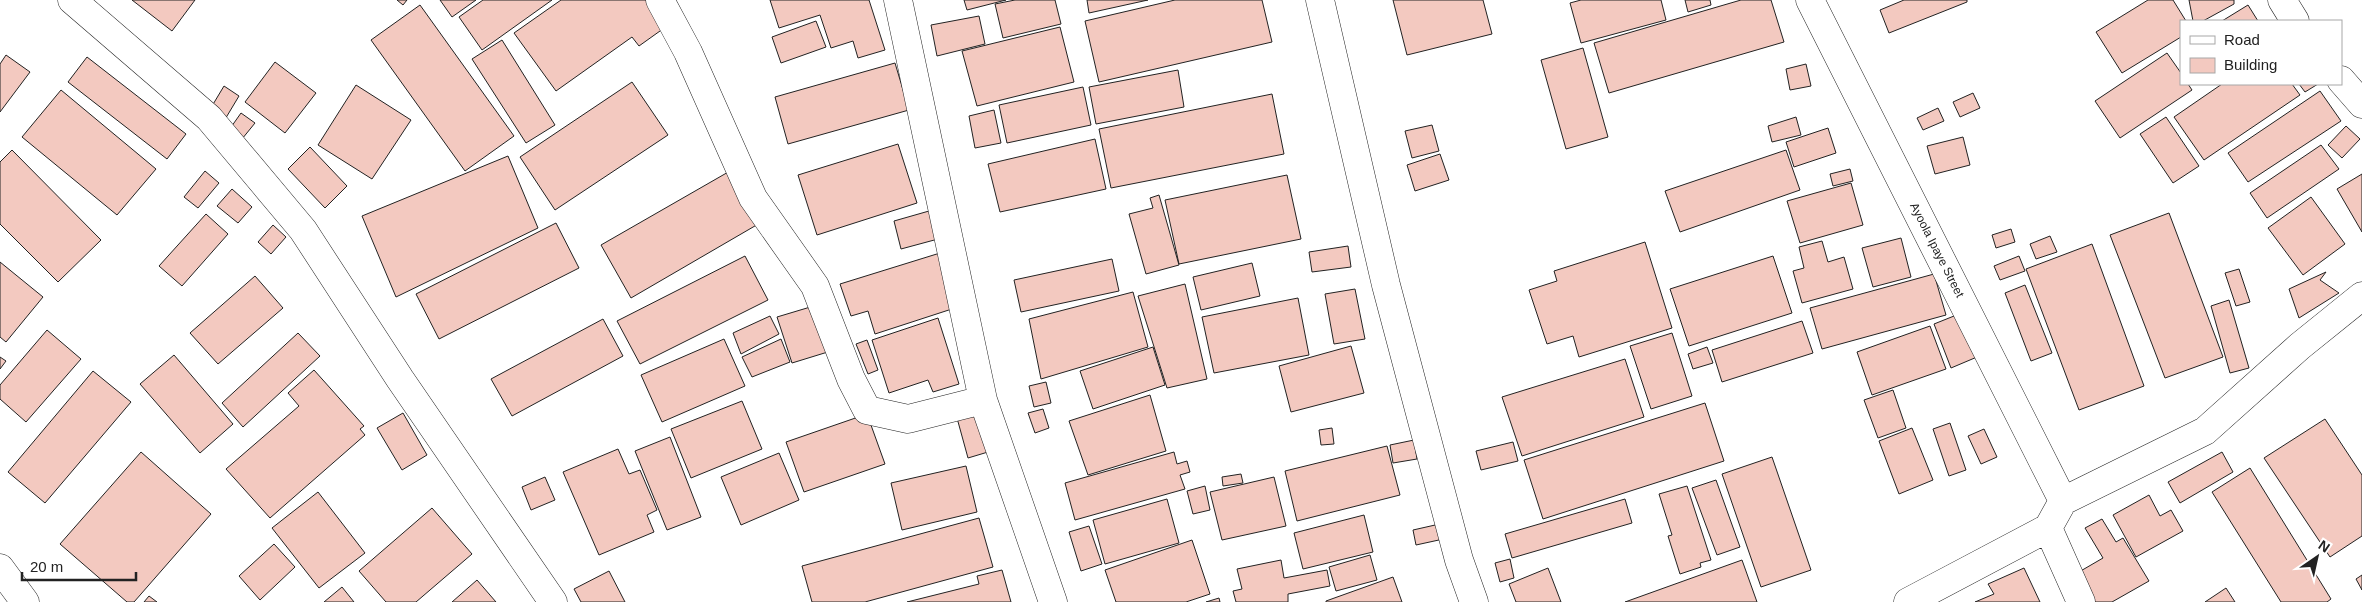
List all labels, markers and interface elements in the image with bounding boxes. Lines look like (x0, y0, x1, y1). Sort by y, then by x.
legend (2180, 20, 2342, 85)
text: Road (2224, 31, 2260, 48)
text: Building (2224, 56, 2277, 73)
street label: Ayoola Ipaye Street (1907, 200, 1967, 300)
north arrow (2292, 532, 2342, 582)
text: N (2316, 537, 2333, 556)
scale bar (22, 550, 136, 582)
text: 20 m (30, 558, 63, 575)

